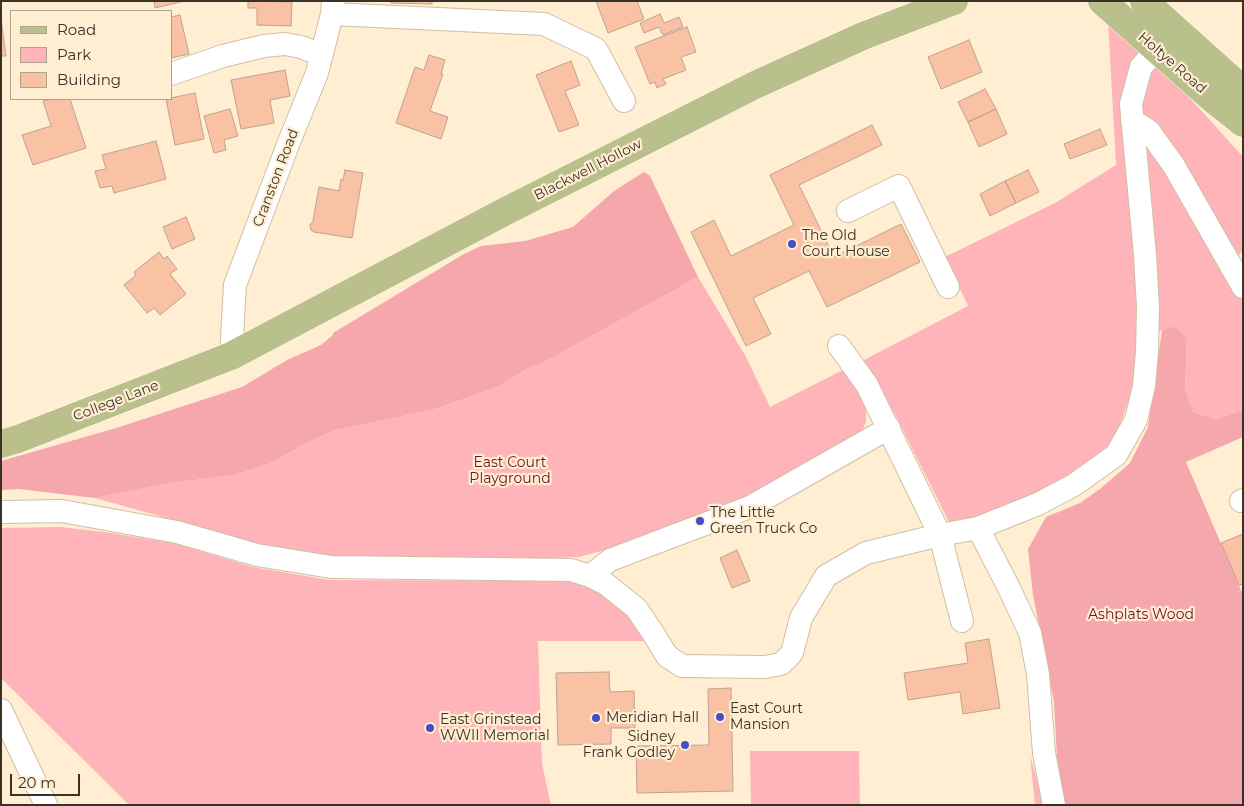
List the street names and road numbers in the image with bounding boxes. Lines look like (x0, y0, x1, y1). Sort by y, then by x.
street label: Holtye Road (1134, 29, 1210, 97)
street label: Cranston Road (250, 127, 302, 229)
street label: Blackwell Hollow (531, 136, 645, 204)
street label: College Lane (71, 377, 161, 425)

